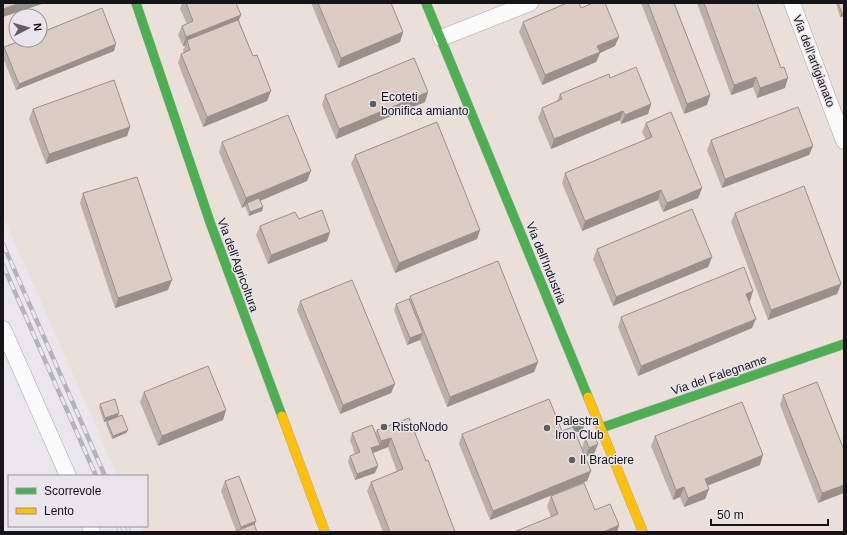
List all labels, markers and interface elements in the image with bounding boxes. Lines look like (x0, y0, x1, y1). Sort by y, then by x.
north arrow (8, 8, 48, 48)
street label: Via dell'artigianato (790, 13, 838, 109)
text: N (32, 22, 44, 32)
place label: Ecoteti bonifica amianto (381, 90, 469, 118)
marker: Ecoteti bonifica amianto (368, 99, 378, 109)
street label: Via dell'Agricoltura (215, 216, 262, 314)
street label: Via dell'Industria (523, 220, 569, 306)
street label: Via del Falegname (670, 352, 769, 398)
place label: Palestra Iron Club (555, 414, 604, 442)
place label: RistoNodo (392, 420, 448, 434)
marker: RistoNodo (379, 422, 389, 432)
marker: Palestra Iron Club (542, 423, 552, 433)
place label: Il Braciere (580, 453, 634, 467)
marker: Il Braciere (567, 455, 577, 465)
legend (8, 475, 148, 527)
text: Scorrevole (44, 484, 102, 498)
scale bar (711, 501, 828, 527)
text: Lento (44, 504, 74, 518)
text: 50 m (717, 508, 744, 522)

